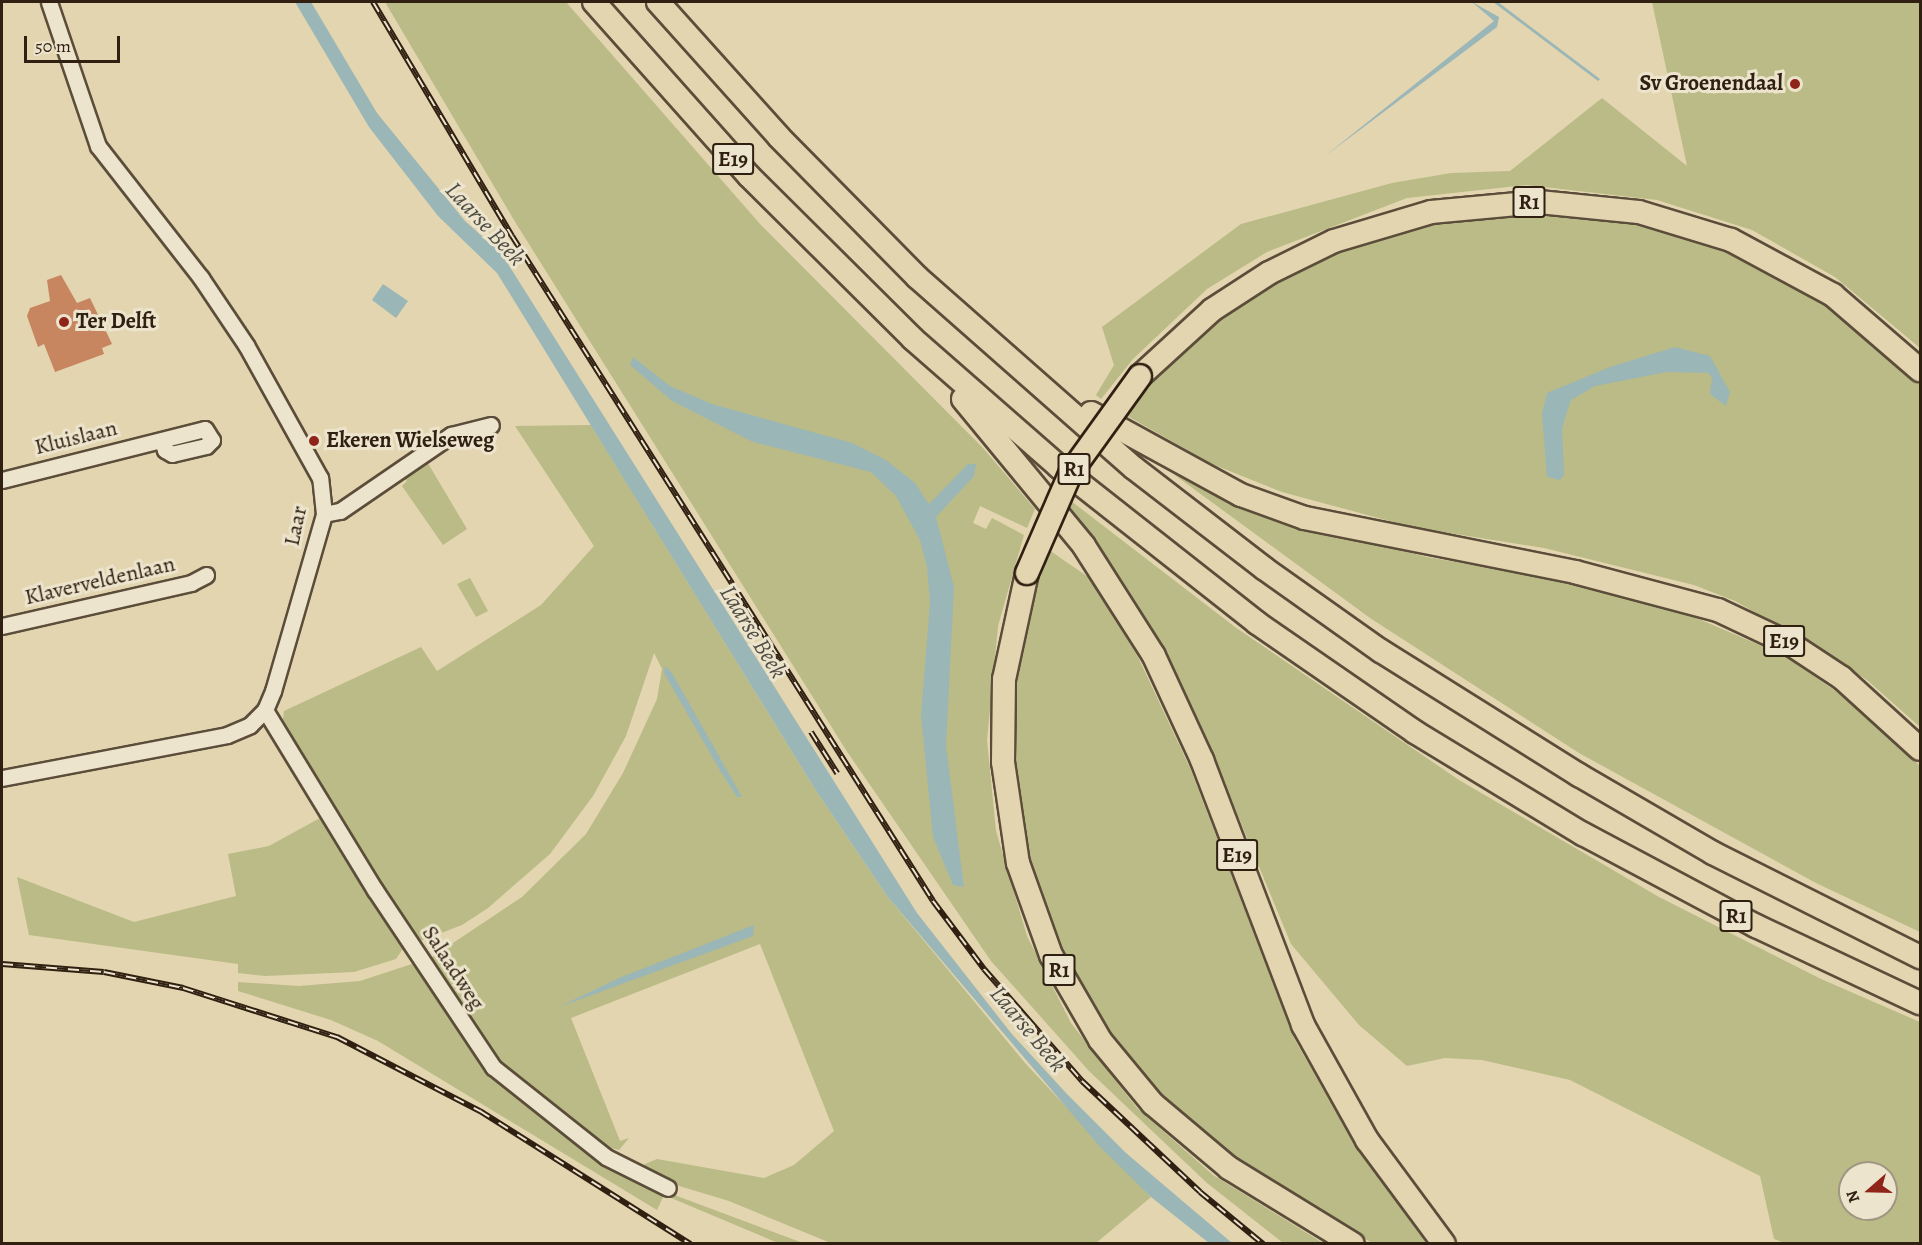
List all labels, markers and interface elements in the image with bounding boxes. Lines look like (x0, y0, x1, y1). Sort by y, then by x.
scale bar (27, 24, 123, 62)
text: 50 m (35, 34, 71, 58)
place label: Sv Groenendaal (1639, 71, 1783, 97)
marker: Sv Groenendaal (1788, 77, 1802, 91)
road number: E19 (712, 141, 754, 177)
water label: Laarse Beek (439, 176, 531, 272)
road number: R1 (1512, 184, 1546, 220)
place label: Ter Delft (76, 309, 156, 335)
marker: Ter Delft (57, 315, 71, 329)
street label: Kluislaan (32, 415, 120, 461)
place label: Ekeren Wielseweg (326, 428, 494, 454)
marker: Ekeren Wielseweg (307, 434, 321, 448)
road number: R1 (1058, 451, 1090, 487)
street label: Laar (279, 504, 313, 548)
street label: Klaverveldenlaan (22, 551, 178, 611)
water label: Laarse Beek (713, 580, 793, 684)
road number: E19 (1763, 623, 1805, 659)
road number: E19 (1216, 837, 1258, 873)
road number: R1 (1720, 898, 1752, 934)
street label: Salaadweg (416, 921, 490, 1015)
road number: R1 (1042, 952, 1076, 988)
water label: Laarse Beek (983, 980, 1073, 1078)
north arrow (1838, 1161, 1898, 1221)
text: N (1841, 1187, 1865, 1206)

